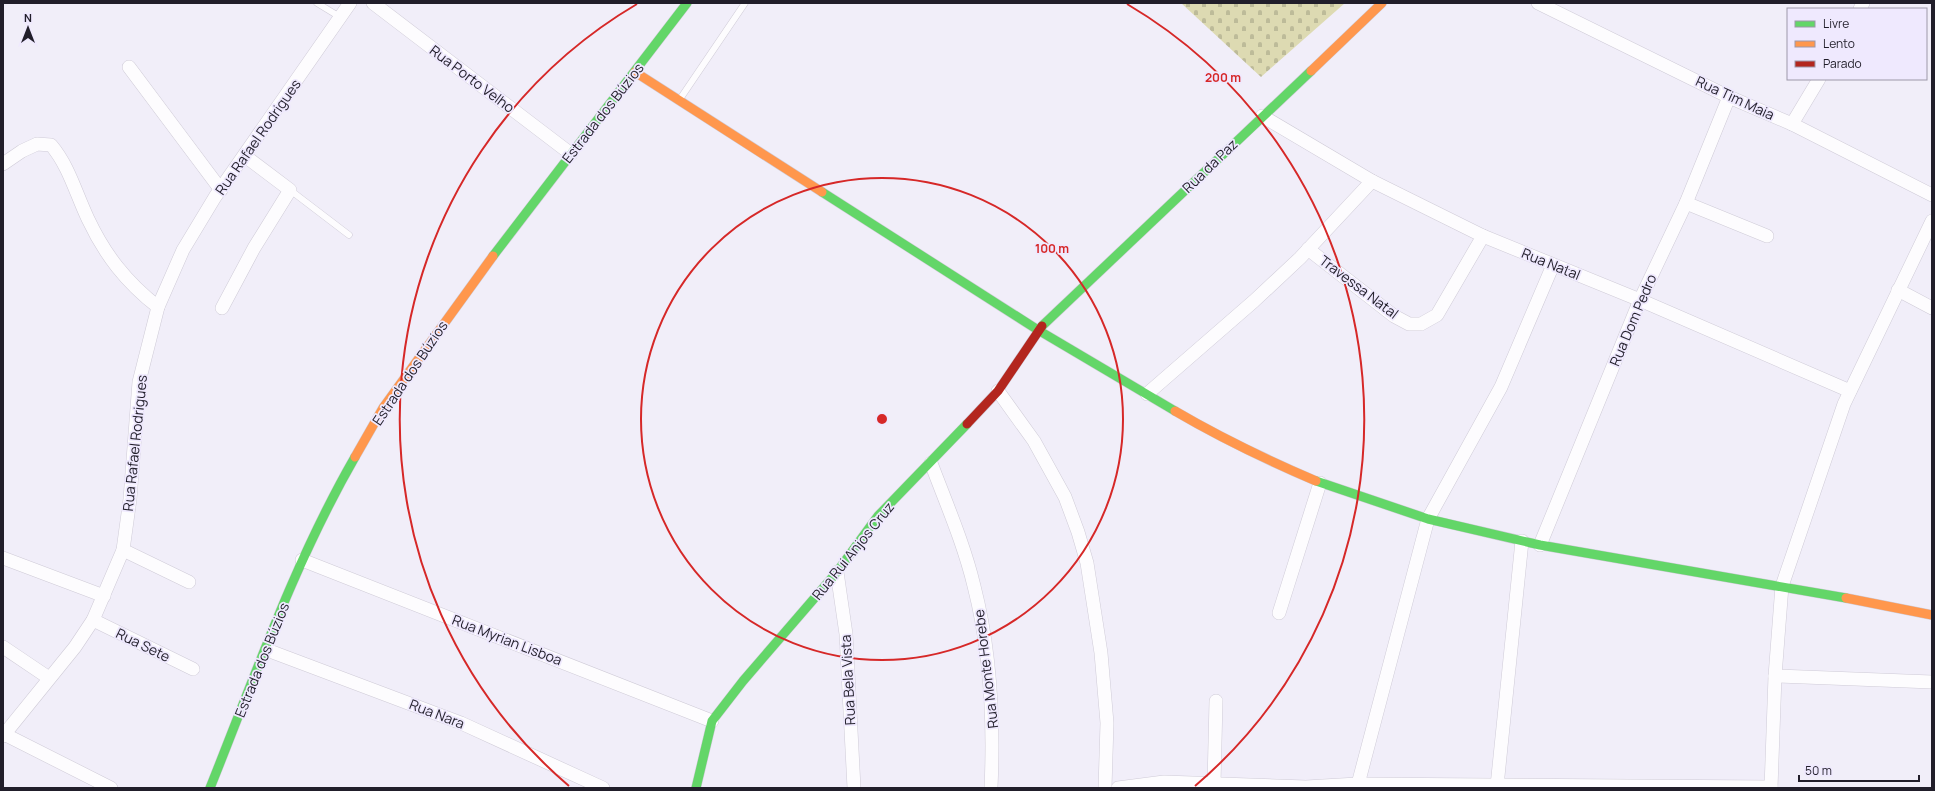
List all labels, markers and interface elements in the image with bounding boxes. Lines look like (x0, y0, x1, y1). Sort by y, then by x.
north arrow (8, 8, 48, 48)
legend (1787, 8, 1927, 80)
text: N (24, 10, 32, 25)
text: Livre (1823, 15, 1849, 32)
text: Lento (1823, 35, 1855, 52)
street label: Rua Porto Velho (426, 40, 519, 117)
text: Parado (1823, 55, 1862, 72)
street label: Estrada dos Búzios (558, 59, 648, 167)
text: 200 m (1205, 69, 1241, 86)
street label: Rua Tim Maia (1693, 71, 1778, 124)
street label: Rua Rafael Rodrigues (211, 75, 305, 198)
street label: Rua da Paz (1178, 135, 1241, 197)
text: 100 m (1035, 240, 1069, 257)
street label: Rua Natal (1519, 243, 1583, 284)
street label: Travessa Natal (1316, 251, 1403, 323)
street label: Rua Dom Pedro (1605, 271, 1660, 369)
street label: Estrada dos Búzios (368, 317, 452, 429)
street label: Rua Rafael Rodrigues (118, 374, 151, 512)
centre of rings (875, 412, 889, 426)
street label: Rua Rui Anjos Cruz (807, 498, 898, 604)
street label: Estrada dos Búzios (230, 600, 293, 720)
street label: Rua Monte Horebe (969, 608, 1002, 730)
street label: Rua Myrian Lisboa (450, 610, 565, 669)
street label: Rua Sete (113, 623, 173, 666)
street label: Rua Bela Vista (836, 634, 859, 726)
street label: Rua Nara (407, 694, 467, 733)
scale bar (1799, 757, 1919, 783)
text: 50 m (1805, 762, 1832, 779)

